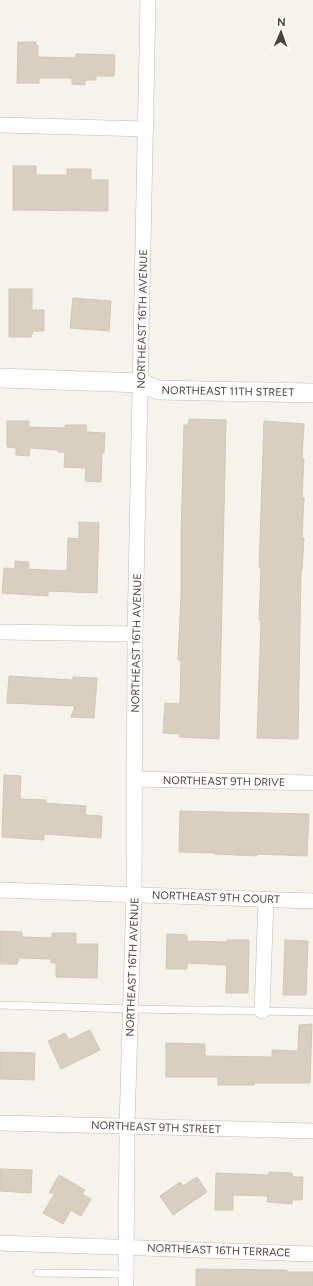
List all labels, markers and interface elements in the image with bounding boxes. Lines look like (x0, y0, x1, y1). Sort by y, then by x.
north arrow (261, 12, 301, 52)
text: N (277, 16, 286, 29)
street label: NORTHEAST 16TH AVENUE (135, 249, 150, 389)
street label: NORTHEAST 11TH STREET (162, 384, 294, 399)
street label: NORTHEAST 16TH AVENUE (129, 573, 144, 713)
street label: NORTHEAST 9TH DRIVE (163, 774, 285, 789)
street label: NORTHEAST 9TH COURT (152, 889, 280, 906)
street label: NORTHEAST 16TH AVENUE (124, 897, 141, 1037)
street label: NORTHEAST 9TH STREET (91, 1119, 221, 1136)
street label: NORTHEAST 16TH TERRACE (147, 1241, 291, 1260)

